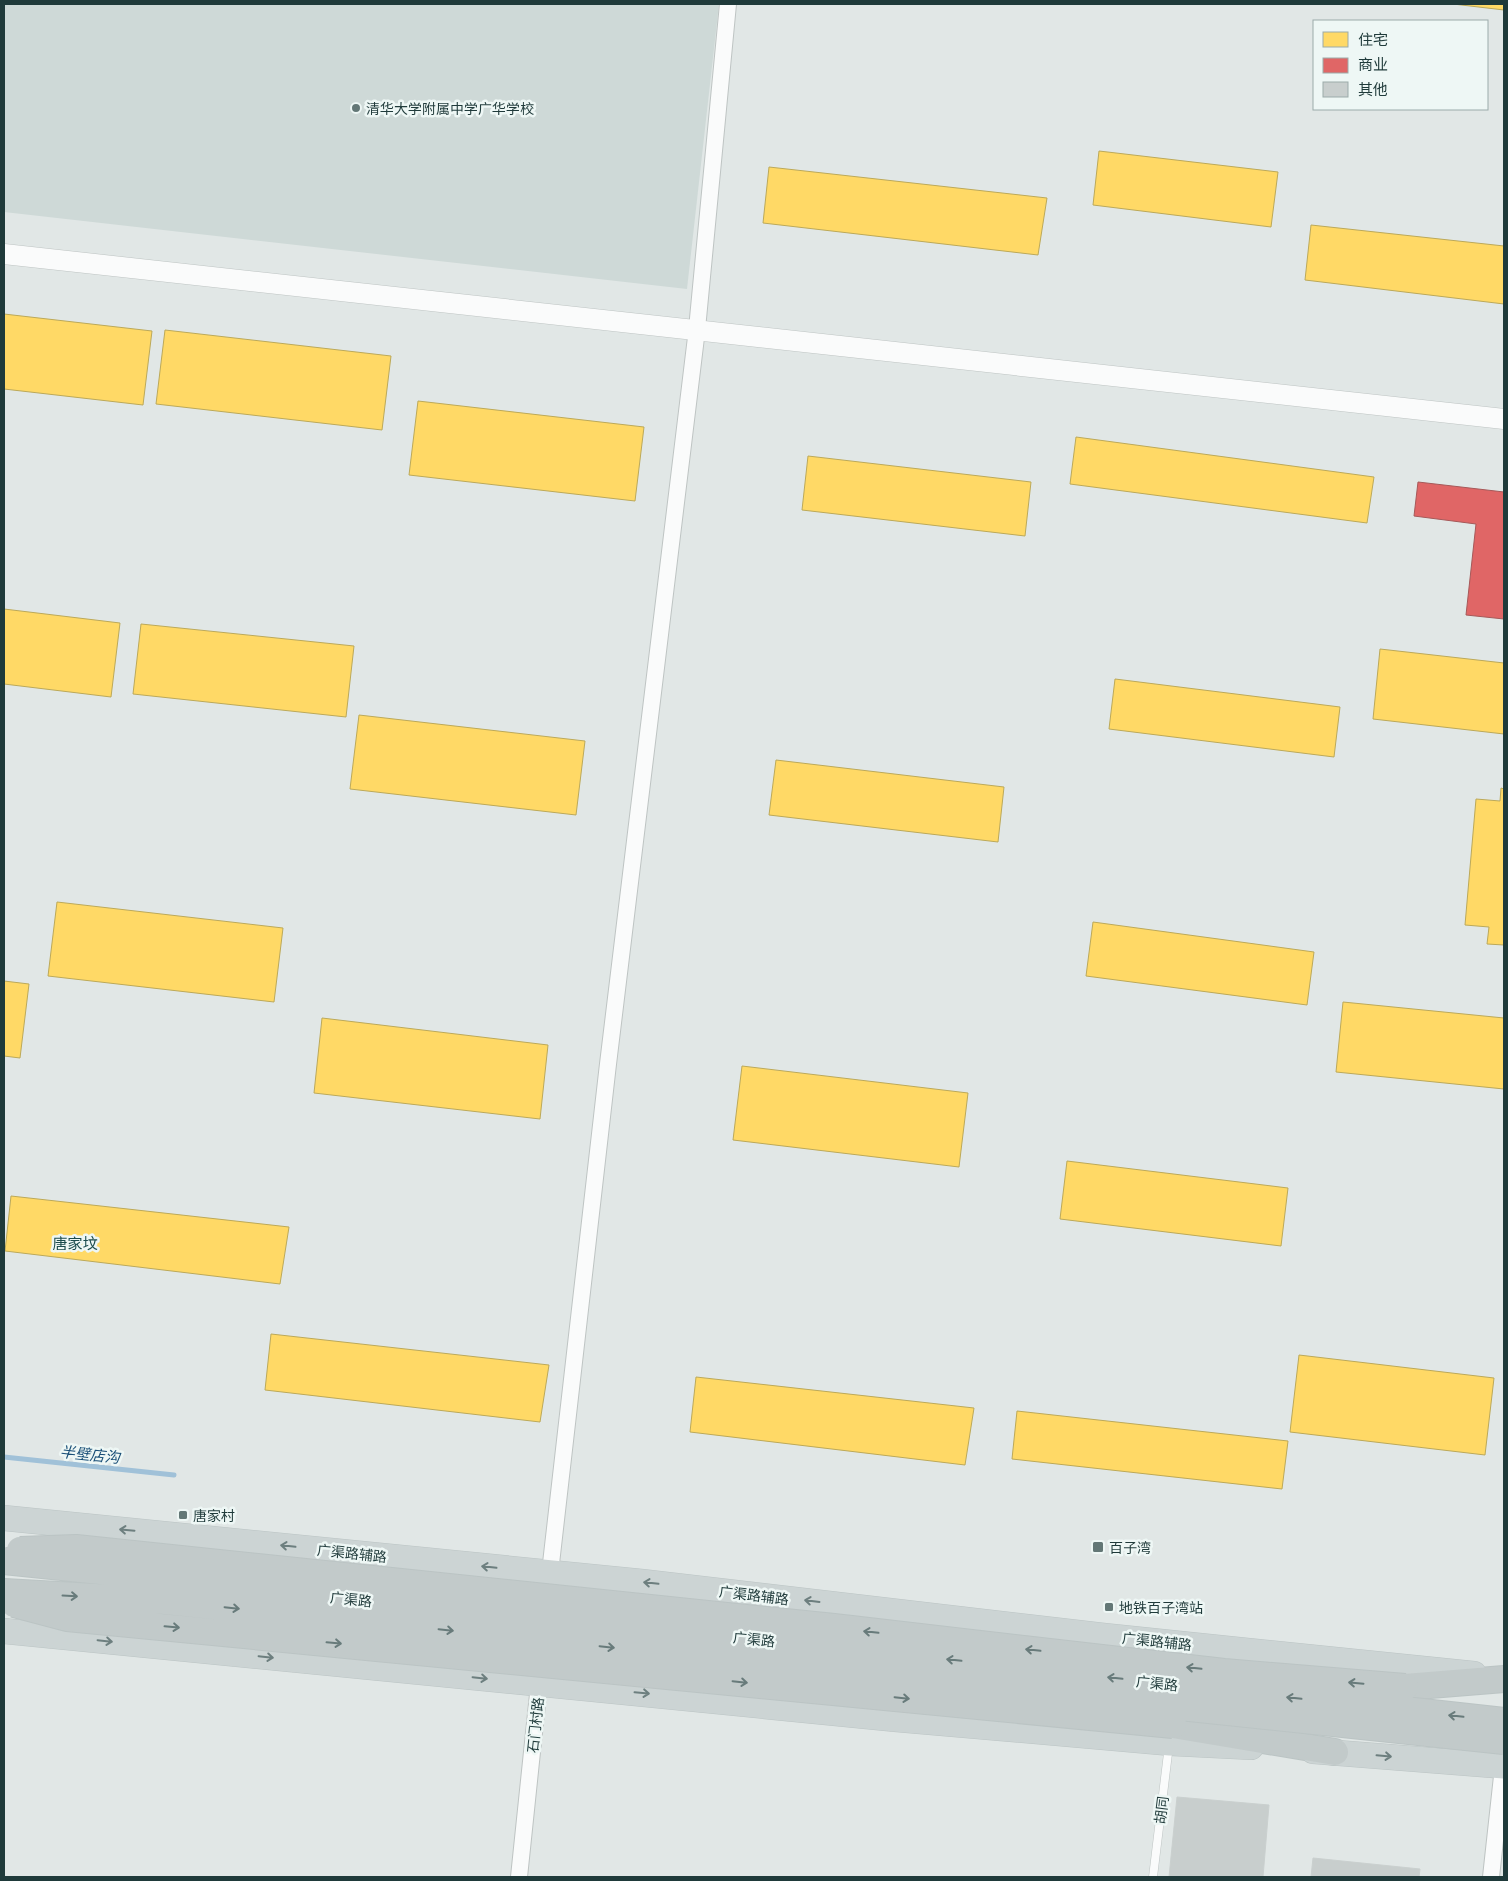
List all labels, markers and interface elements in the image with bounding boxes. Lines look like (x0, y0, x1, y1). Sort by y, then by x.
legend (1313, 20, 1488, 110)
text: 住宅 (1358, 30, 1388, 48)
text: 商业 (1358, 55, 1388, 73)
text: 其他 (1358, 80, 1388, 98)
place label: 清华大学附属中学广华学校 (366, 100, 534, 117)
marker: 清华大学附属中学广华学校 (350, 102, 362, 114)
district label: 唐家坟 (52, 1234, 98, 1252)
water label: 半壁店沟 (59, 1442, 123, 1466)
place label: 唐家村 (193, 1507, 235, 1524)
marker: 唐家村 (177, 1509, 189, 1521)
one-way arrow (119, 1525, 135, 1535)
place label: 百子湾 (1109, 1539, 1151, 1556)
marker: 百子湾 (1091, 1540, 1105, 1554)
one-way arrow (281, 1541, 297, 1551)
street label: 广渠路辅路 (316, 1541, 388, 1565)
one-way arrow (481, 1562, 497, 1572)
one-way arrow (643, 1578, 659, 1588)
street label: 广渠路辅路 (718, 1582, 790, 1608)
street label: 广渠路 (329, 1588, 373, 1610)
one-way arrow (62, 1591, 78, 1600)
one-way arrow (805, 1596, 821, 1606)
place label: 地铁百子湾站 (1119, 1599, 1203, 1616)
marker: 地铁百子湾站 (1103, 1601, 1115, 1613)
one-way arrow (224, 1603, 240, 1613)
one-way arrow (164, 1623, 180, 1632)
one-way arrow (437, 1626, 453, 1635)
one-way arrow (864, 1627, 880, 1637)
street label: 广渠路 (732, 1628, 776, 1650)
street label: 广渠路辅路 (1121, 1629, 1193, 1653)
one-way arrow (96, 1636, 112, 1646)
one-way arrow (326, 1638, 342, 1647)
one-way arrow (599, 1643, 615, 1652)
one-way arrow (1025, 1645, 1041, 1655)
one-way arrow (258, 1652, 274, 1662)
one-way arrow (946, 1655, 962, 1665)
one-way arrow (1186, 1663, 1202, 1673)
street label: 广渠路 (1135, 1672, 1179, 1694)
one-way arrow (472, 1673, 488, 1683)
one-way arrow (1108, 1673, 1124, 1683)
one-way arrow (732, 1677, 748, 1687)
one-way arrow (1348, 1678, 1364, 1688)
one-way arrow (634, 1688, 650, 1698)
one-way arrow (893, 1693, 909, 1703)
one-way arrow (1287, 1693, 1303, 1703)
street label: 石门村路 (524, 1696, 546, 1754)
one-way arrow (1448, 1711, 1464, 1721)
one-way arrow (1376, 1751, 1392, 1761)
street label: 胡同 (1151, 1795, 1171, 1825)

